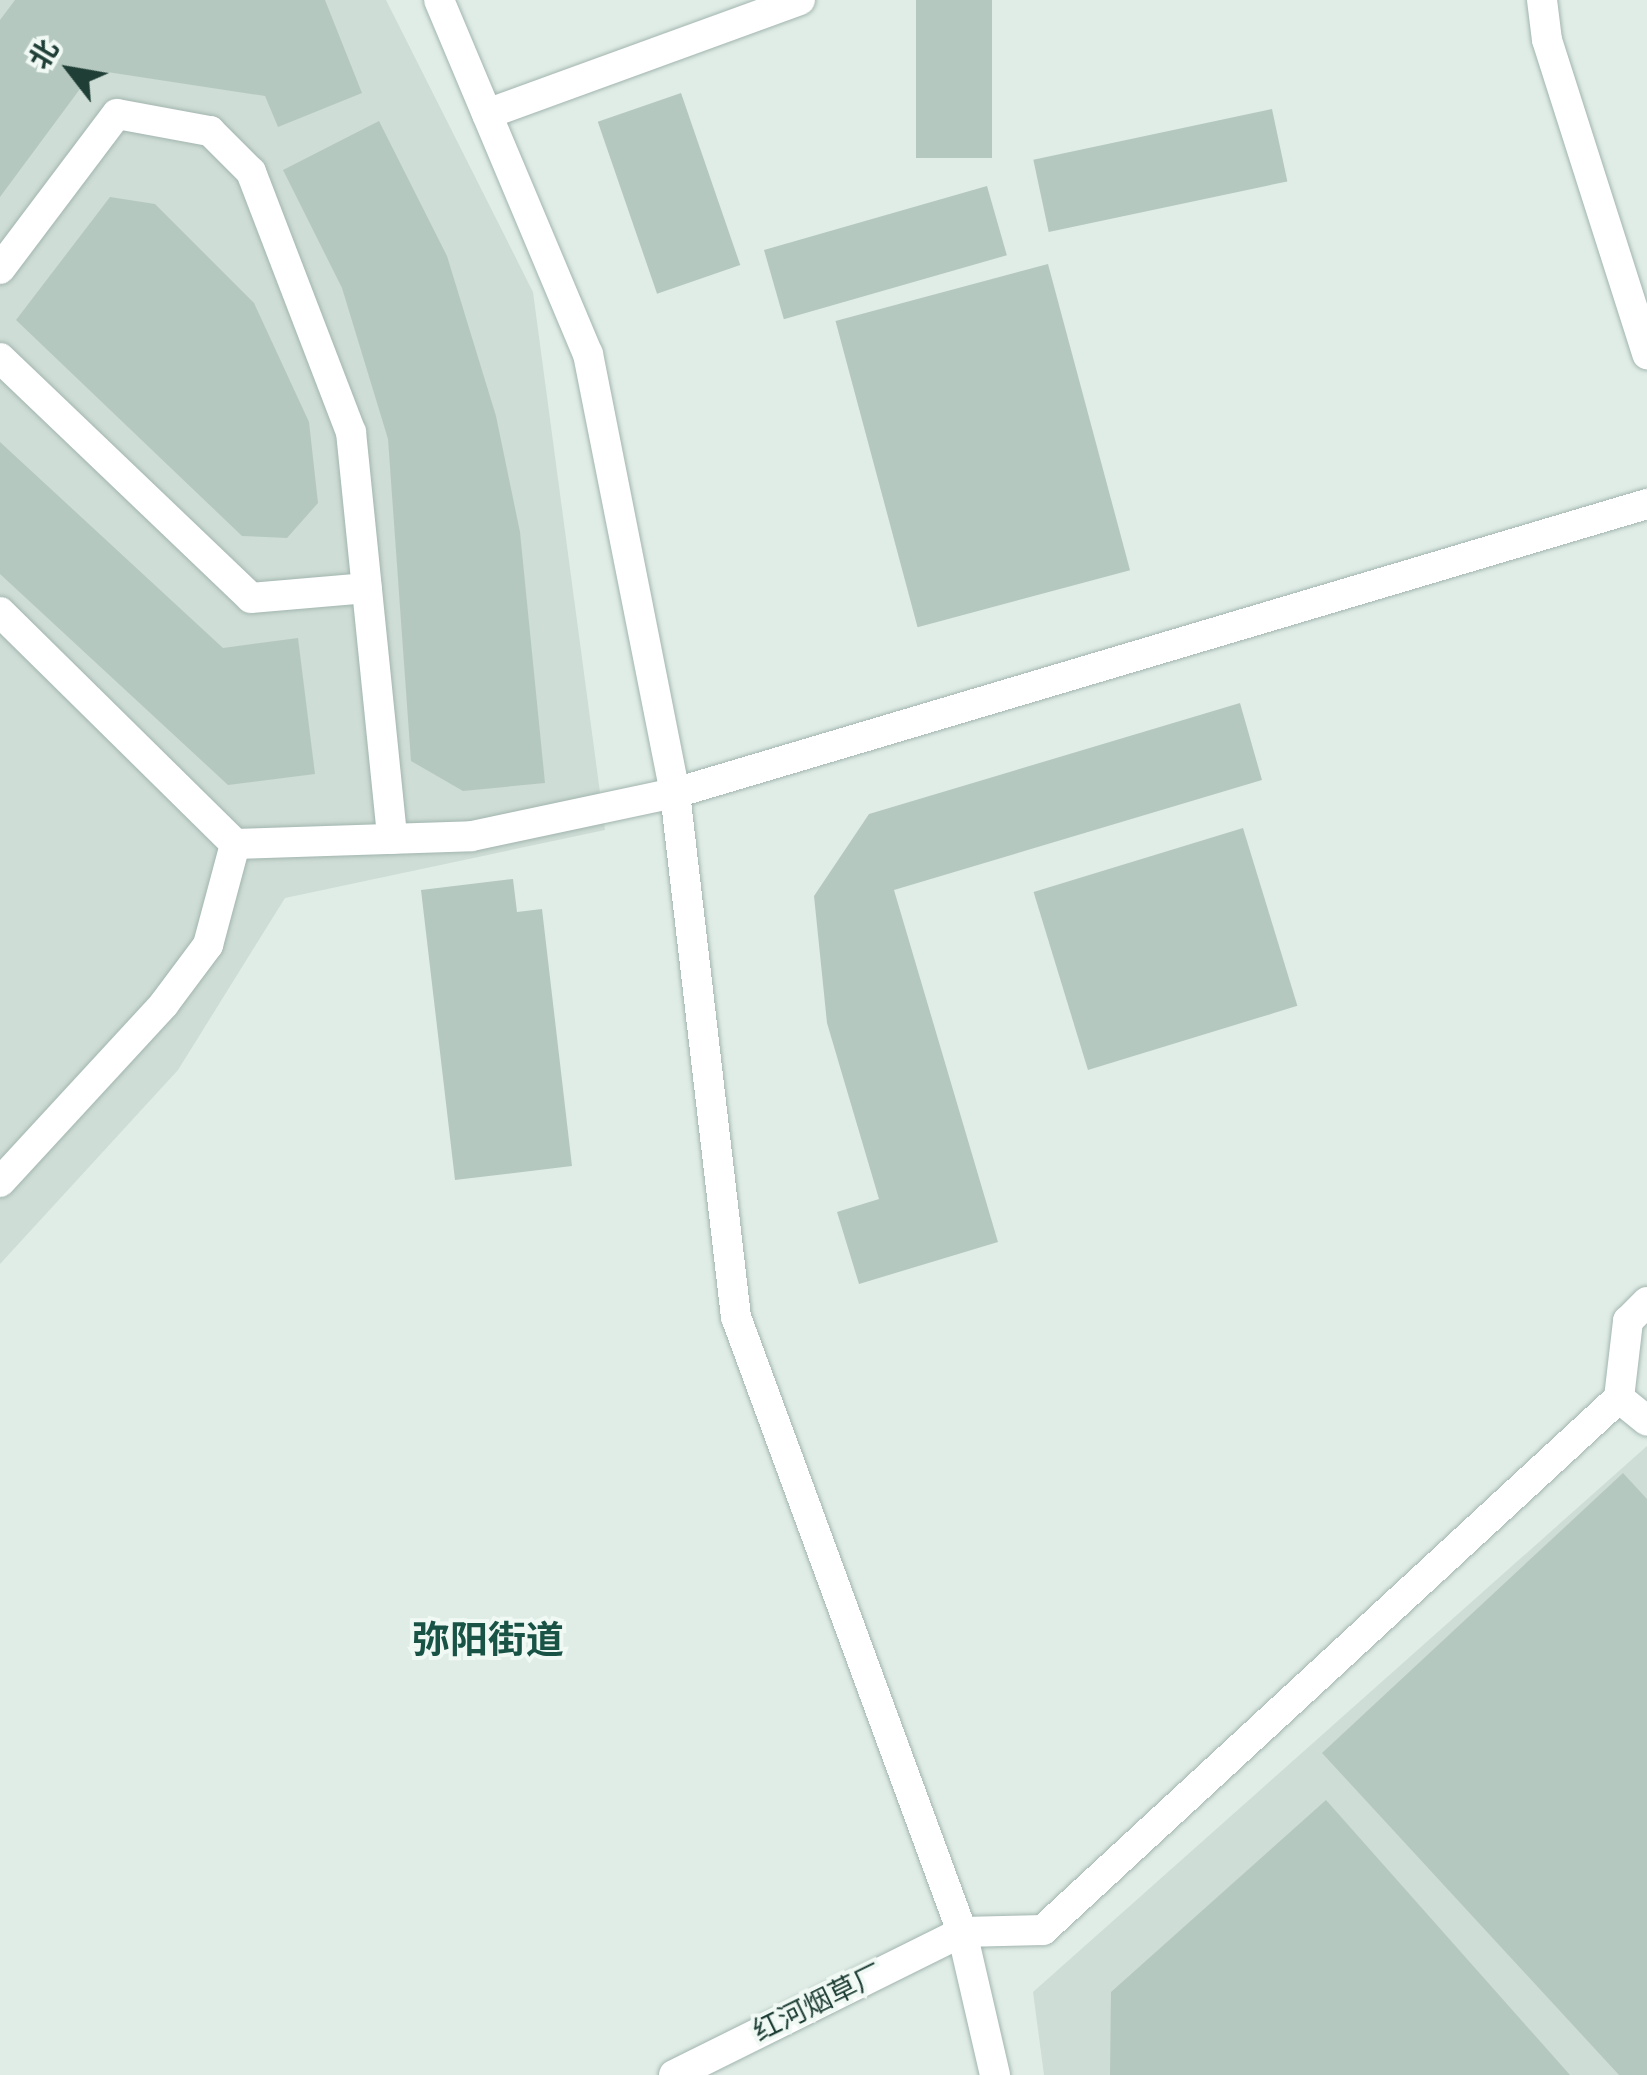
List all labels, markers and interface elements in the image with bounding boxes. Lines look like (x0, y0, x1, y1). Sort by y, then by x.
north arrow (20, 20, 120, 120)
text: 北 (21, 33, 68, 76)
district label: 弥阳街道 (412, 1618, 564, 1664)
street label: 红河烟草厂 (748, 1957, 888, 2049)

